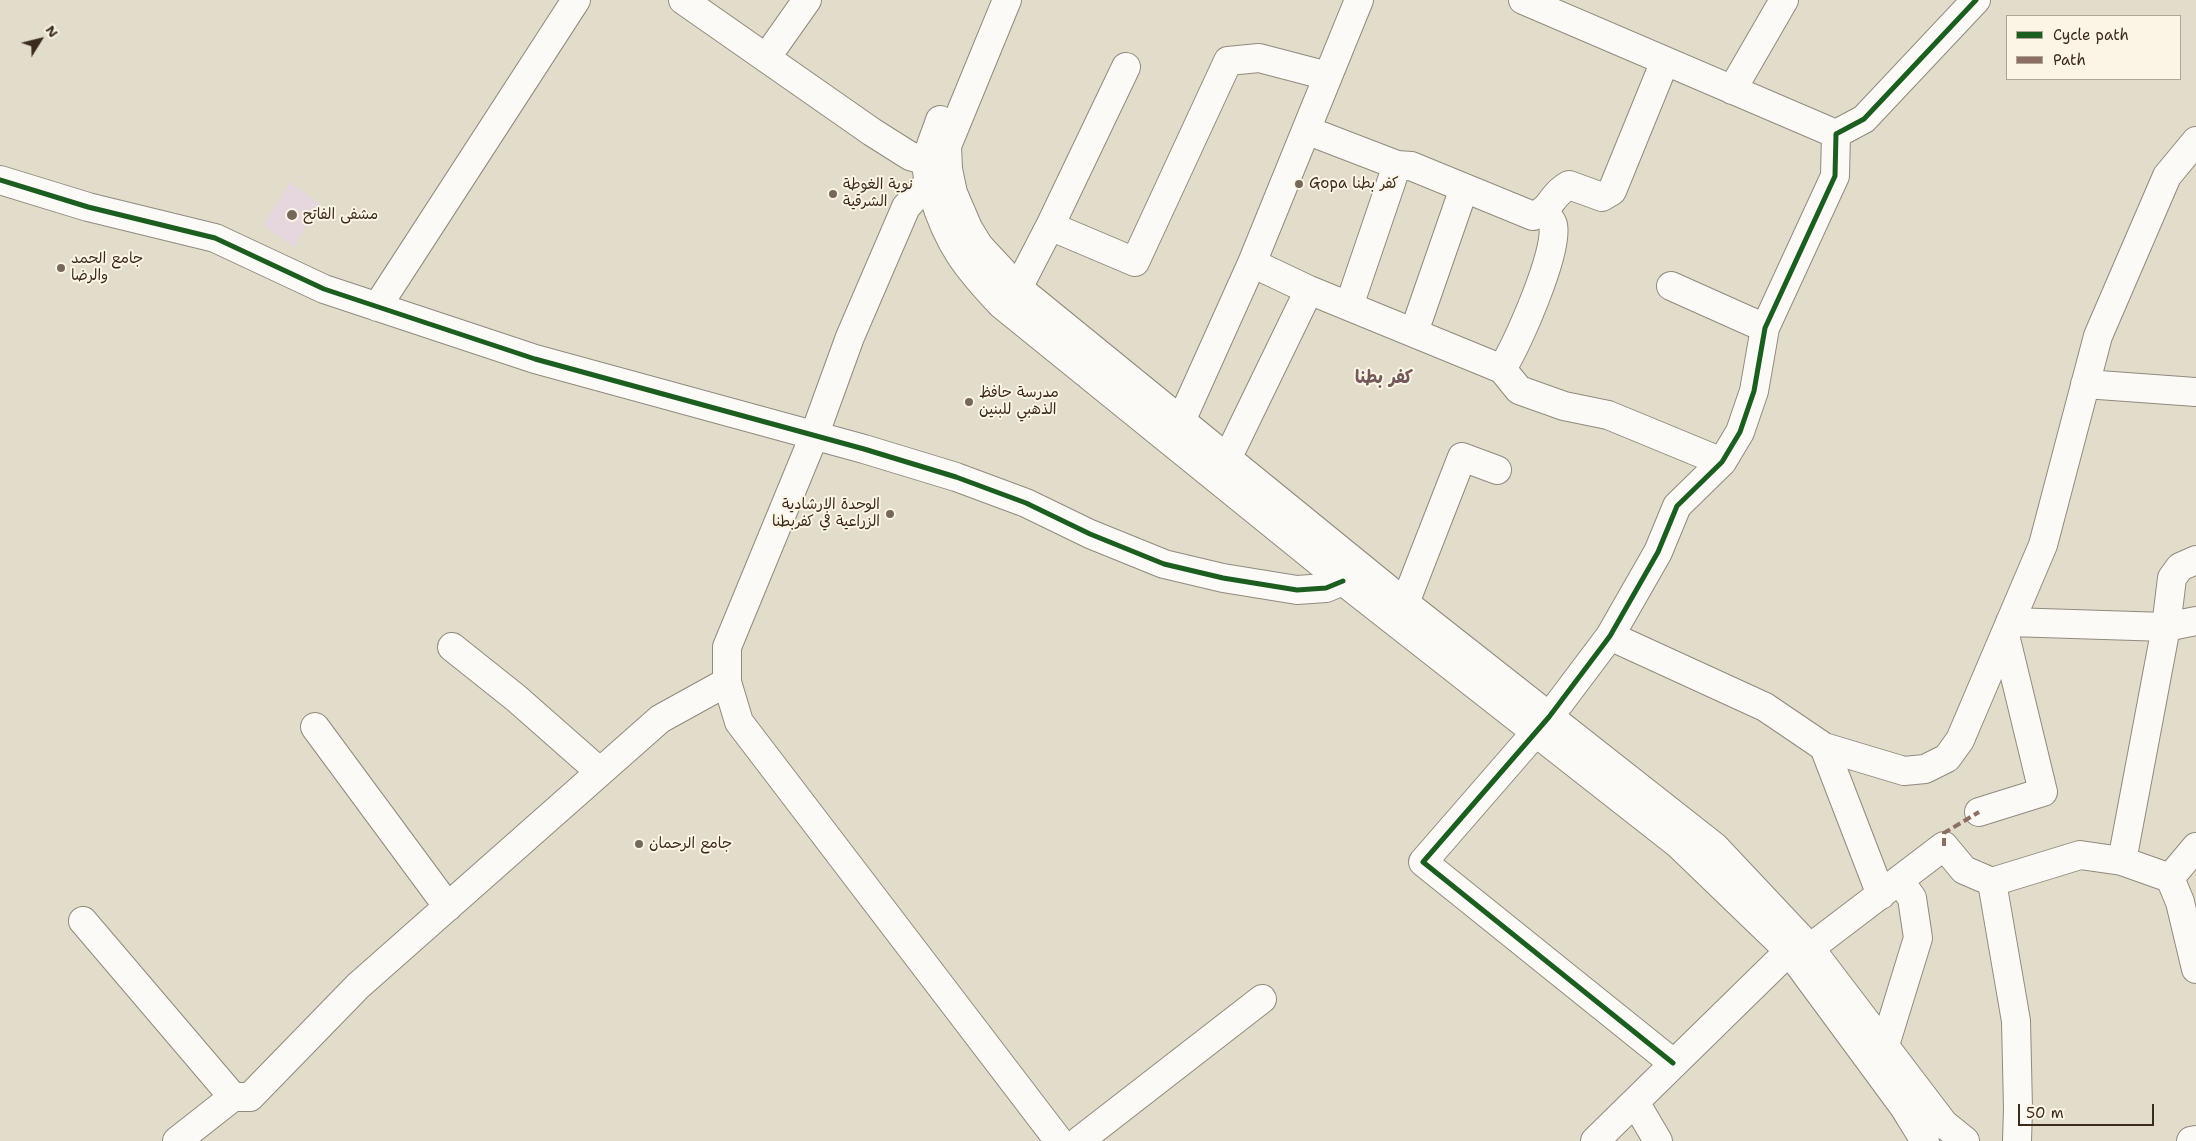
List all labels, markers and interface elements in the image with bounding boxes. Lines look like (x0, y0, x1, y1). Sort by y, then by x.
north arrow (15, 15, 65, 65)
legend (2006, 15, 2181, 80)
text: N (42, 21, 63, 41)
text: Cycle path (2053, 25, 2129, 45)
text: Path (2053, 50, 2086, 70)
place label: Gopa كفر بطنا (1309, 175, 1399, 193)
place label: نوية الغوطة الشرقية (843, 176, 913, 211)
marker: Gopa كفر بطنا (1293, 178, 1305, 190)
marker: نوية الغوطة الشرقية (827, 188, 839, 200)
place label: مشفى الفاتح (303, 206, 378, 224)
marker: مشفى الفاتح (285, 208, 299, 222)
place label: جامع الحمد والرضا (71, 250, 143, 285)
marker: جامع الحمد والرضا (55, 262, 67, 274)
district label: كفر بطنا (1355, 367, 1413, 389)
place label: مدرسة حافظ الذهبي للبنين (979, 384, 1059, 419)
marker: مدرسة حافظ الذهبي للبنين (963, 396, 975, 408)
place label: الوحدة الإرشادية الزراعية في كفربطنا (772, 496, 880, 531)
marker: الوحدة الإرشادية الزراعية في كفربطنا (884, 508, 896, 520)
place label: جامع الرحمان (649, 835, 732, 853)
marker: جامع الرحمان (633, 838, 645, 850)
scale bar (2021, 1094, 2157, 1126)
text: 50 m (2026, 1103, 2064, 1123)

